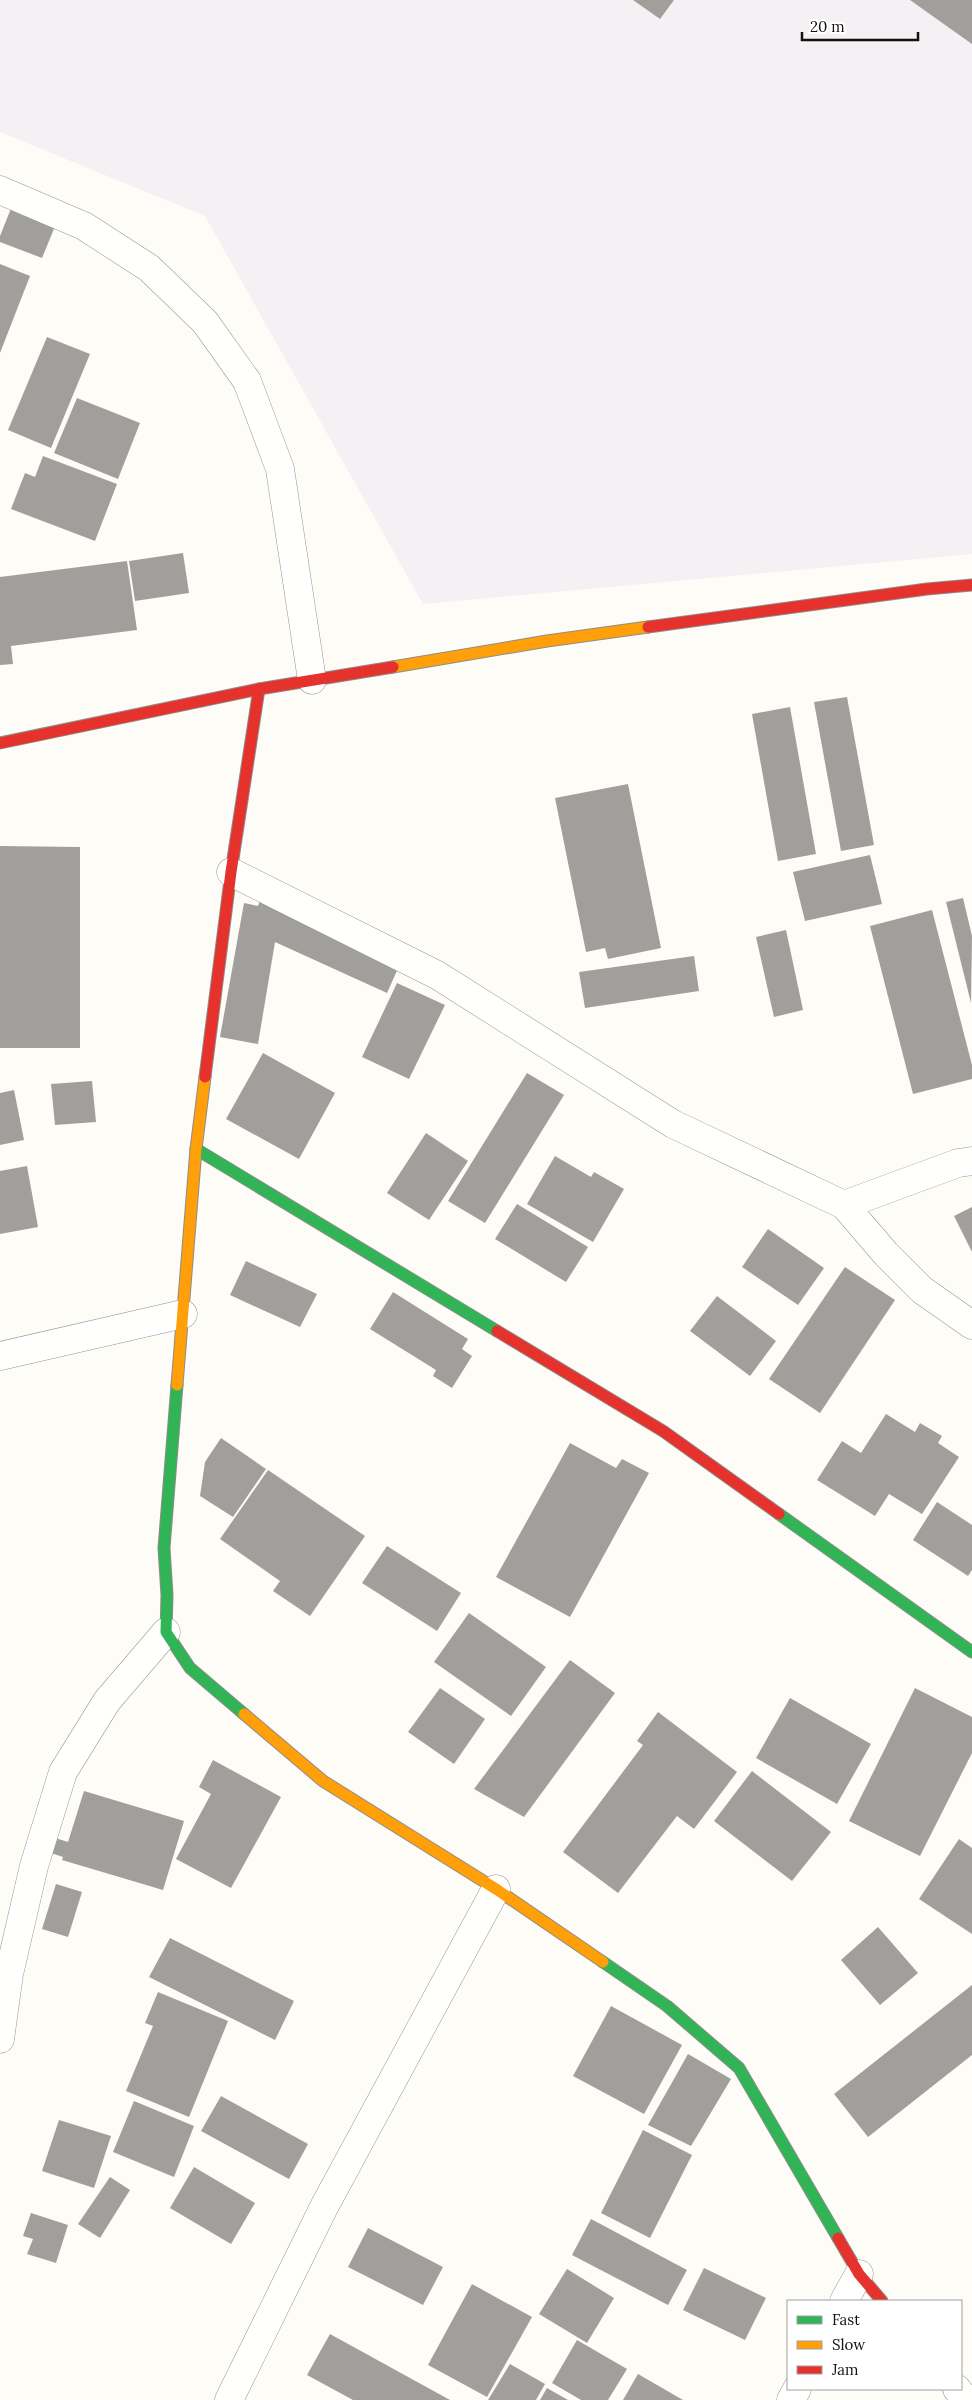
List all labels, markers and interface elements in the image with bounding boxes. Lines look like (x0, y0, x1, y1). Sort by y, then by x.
scale bar (802, 10, 918, 42)
text: 20 m (810, 17, 845, 36)
legend (787, 2300, 962, 2390)
text: Fast (832, 2310, 860, 2329)
text: Slow (832, 2335, 865, 2354)
text: Jam (831, 2360, 859, 2379)

